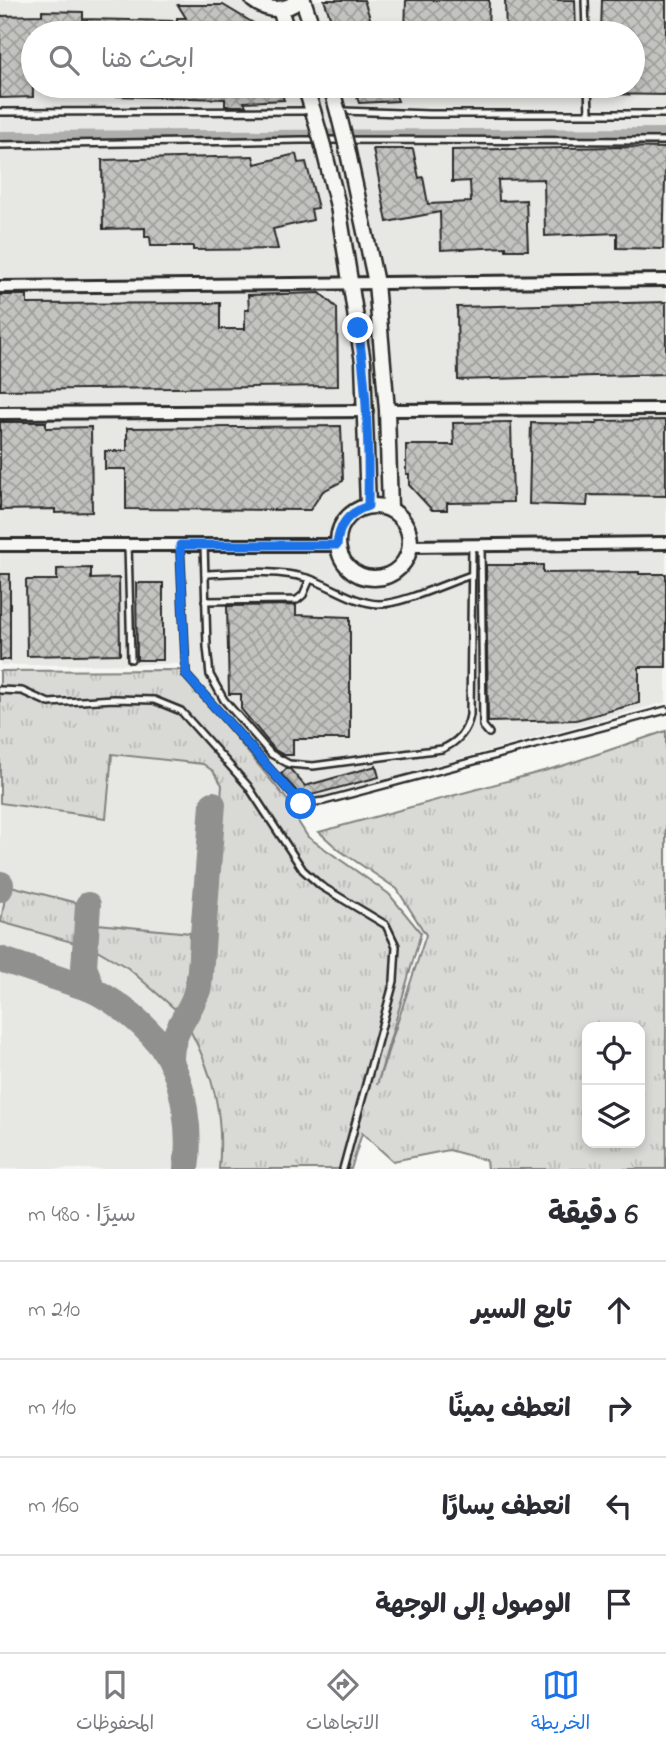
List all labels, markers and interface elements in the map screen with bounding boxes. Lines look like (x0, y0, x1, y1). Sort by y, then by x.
search box (21, 21, 645, 98)
icon: search (45, 41, 83, 79)
text: ابحث هنا (101, 42, 194, 80)
route end (342, 312, 373, 343)
route start (285, 788, 316, 819)
map controls (582, 1022, 645, 1148)
button: locate (582, 1022, 645, 1085)
button: layers (582, 1085, 645, 1148)
text: 6 دقيقة (548, 1194, 638, 1238)
text: سيرًا · 480 m (28, 1199, 136, 1232)
icon: ahead (600, 1291, 638, 1329)
text: تابع السير (472, 1293, 571, 1331)
text: 210 m (28, 1294, 80, 1327)
icon: right (600, 1389, 638, 1427)
text: انعطف يمينًا (448, 1391, 571, 1429)
text: 110 m (28, 1392, 76, 1425)
icon: left (600, 1487, 638, 1525)
text: انعطف يسارًا (442, 1489, 571, 1527)
text: 160 m (28, 1490, 79, 1523)
icon: arrive (600, 1585, 638, 1623)
text: الوصول إلى الوجهة (375, 1587, 571, 1625)
tab: المحفوظات (76, 1666, 154, 1739)
tab: الاتجاهات (306, 1666, 379, 1739)
tab: الخريطة (531, 1666, 590, 1739)

